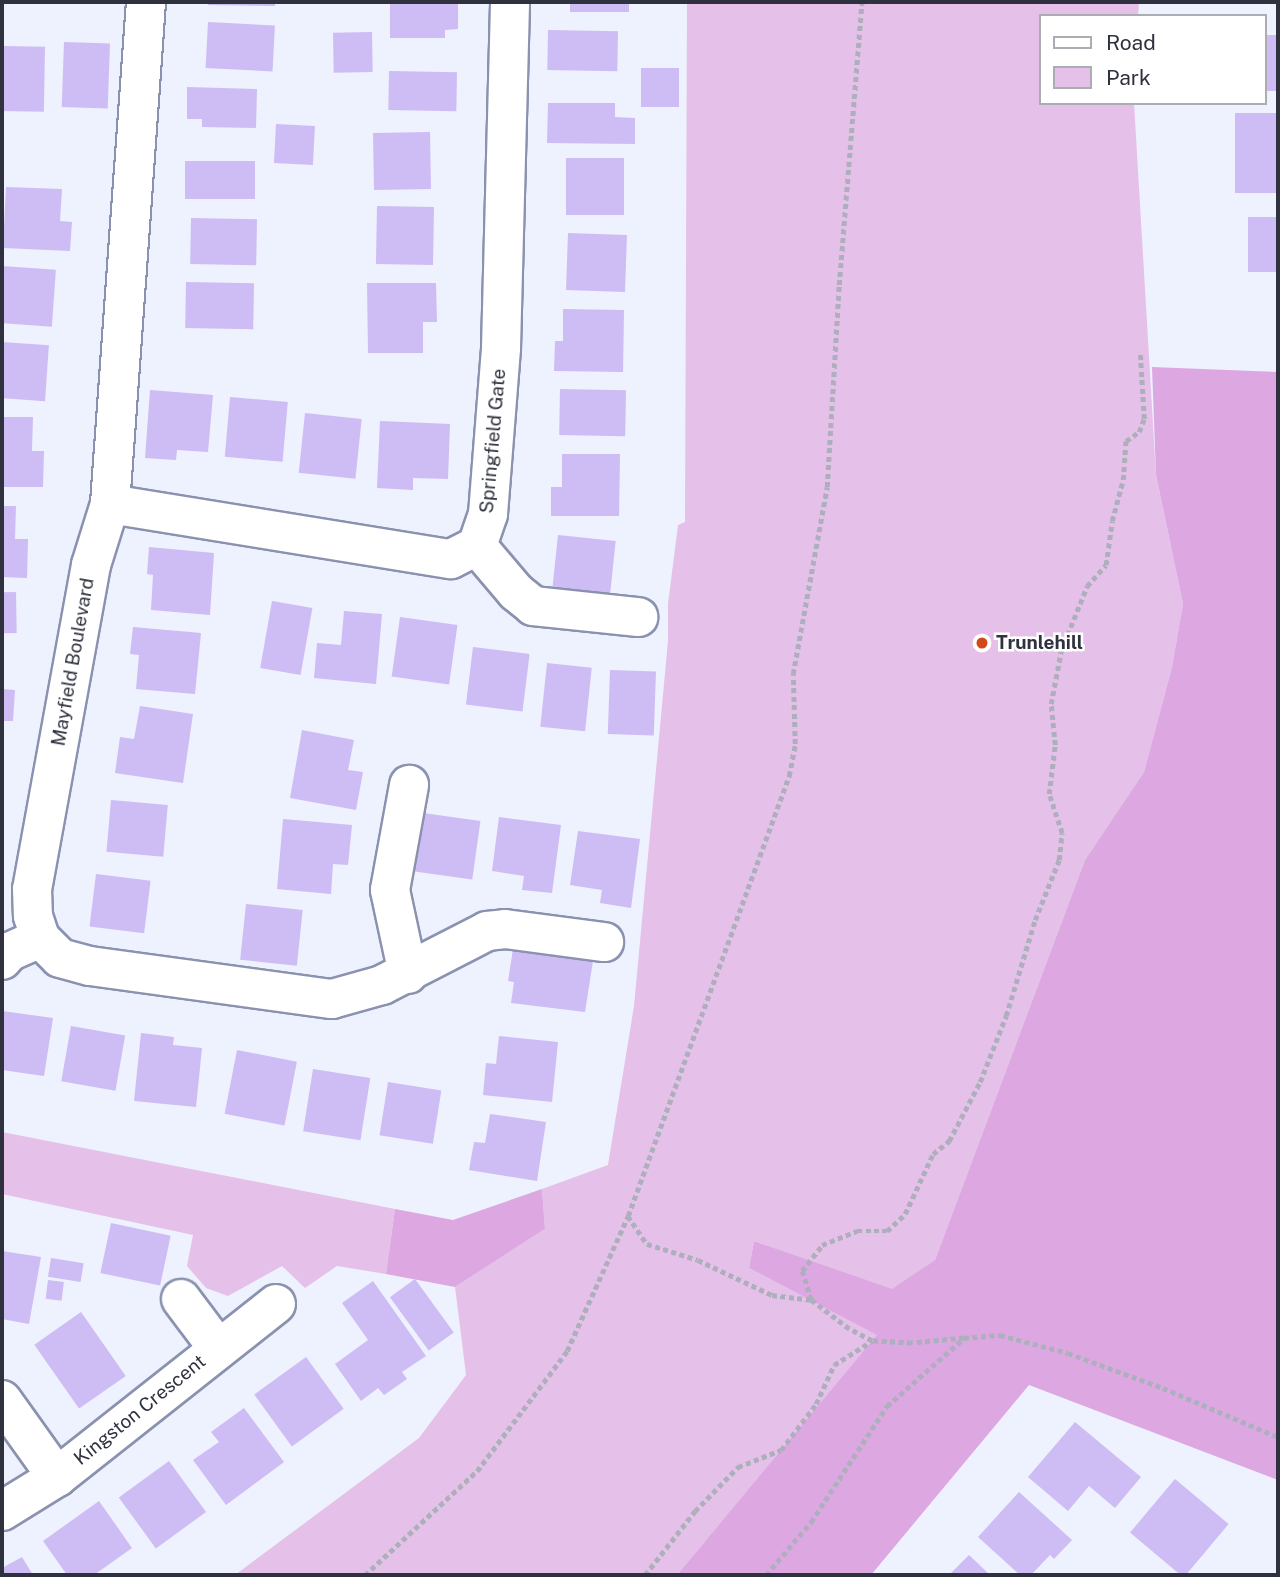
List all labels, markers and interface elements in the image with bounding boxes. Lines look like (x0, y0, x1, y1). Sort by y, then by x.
legend (1038, 14, 1266, 105)
text: Road (1106, 30, 1156, 55)
text: Park (1106, 65, 1151, 90)
street label: Springfield Gate (475, 368, 511, 514)
street label: Mayfield Boulevard (47, 576, 99, 748)
place label: Trunlehill (996, 632, 1083, 654)
marker: Trunlehill (974, 635, 990, 651)
street label: Kingston Crescent (70, 1350, 210, 1470)

